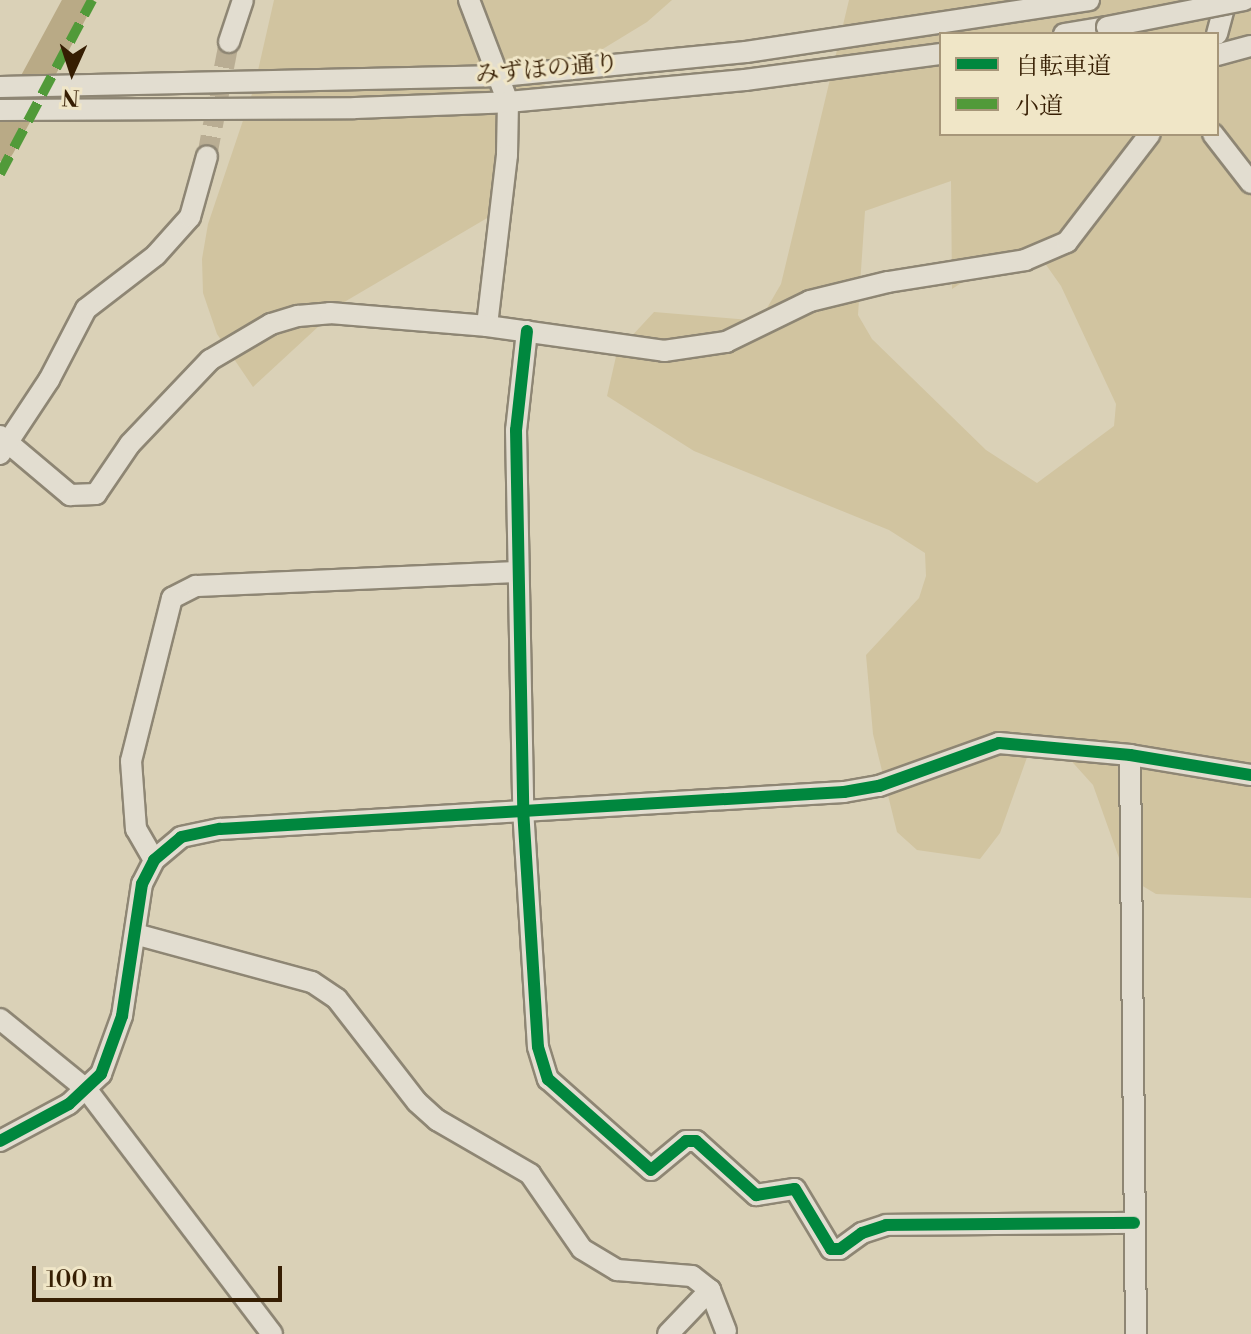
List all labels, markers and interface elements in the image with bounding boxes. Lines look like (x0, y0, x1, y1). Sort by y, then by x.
north arrow (32, 32, 112, 112)
legend (939, 32, 1219, 136)
street label: みずほの通り (474, 49, 620, 91)
text: 自転車道 (1015, 52, 1111, 82)
text: N (61, 83, 80, 110)
text: 小道 (1015, 92, 1063, 122)
scale bar (36, 1250, 286, 1300)
text: 100 m (46, 1265, 113, 1295)

